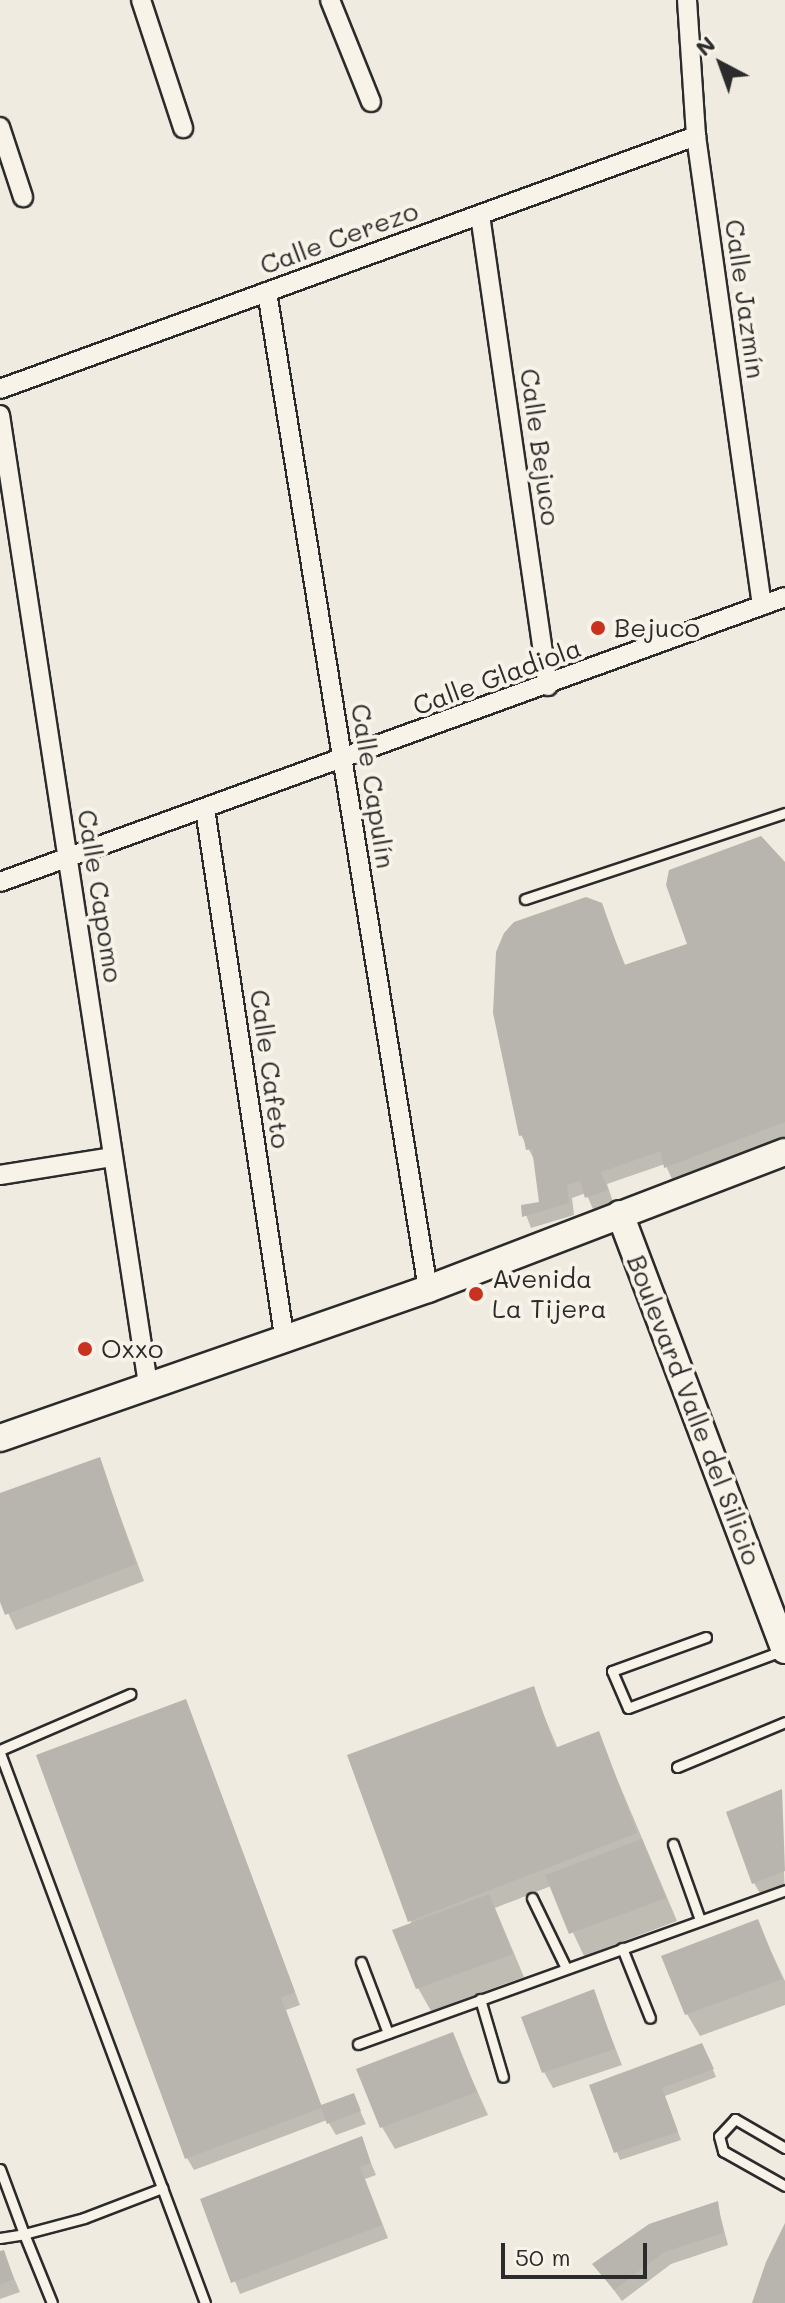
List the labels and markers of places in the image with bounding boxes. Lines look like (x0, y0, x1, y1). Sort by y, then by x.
place label: Bejuco (614, 612, 700, 644)
marker: Bejuco (589, 619, 607, 637)
place label: Avenida La Tijera (492, 1263, 607, 1324)
marker: Avenida La Tijera (467, 1285, 485, 1303)
place label: Oxxo (101, 1333, 163, 1365)
marker: Oxxo (76, 1340, 94, 1358)

